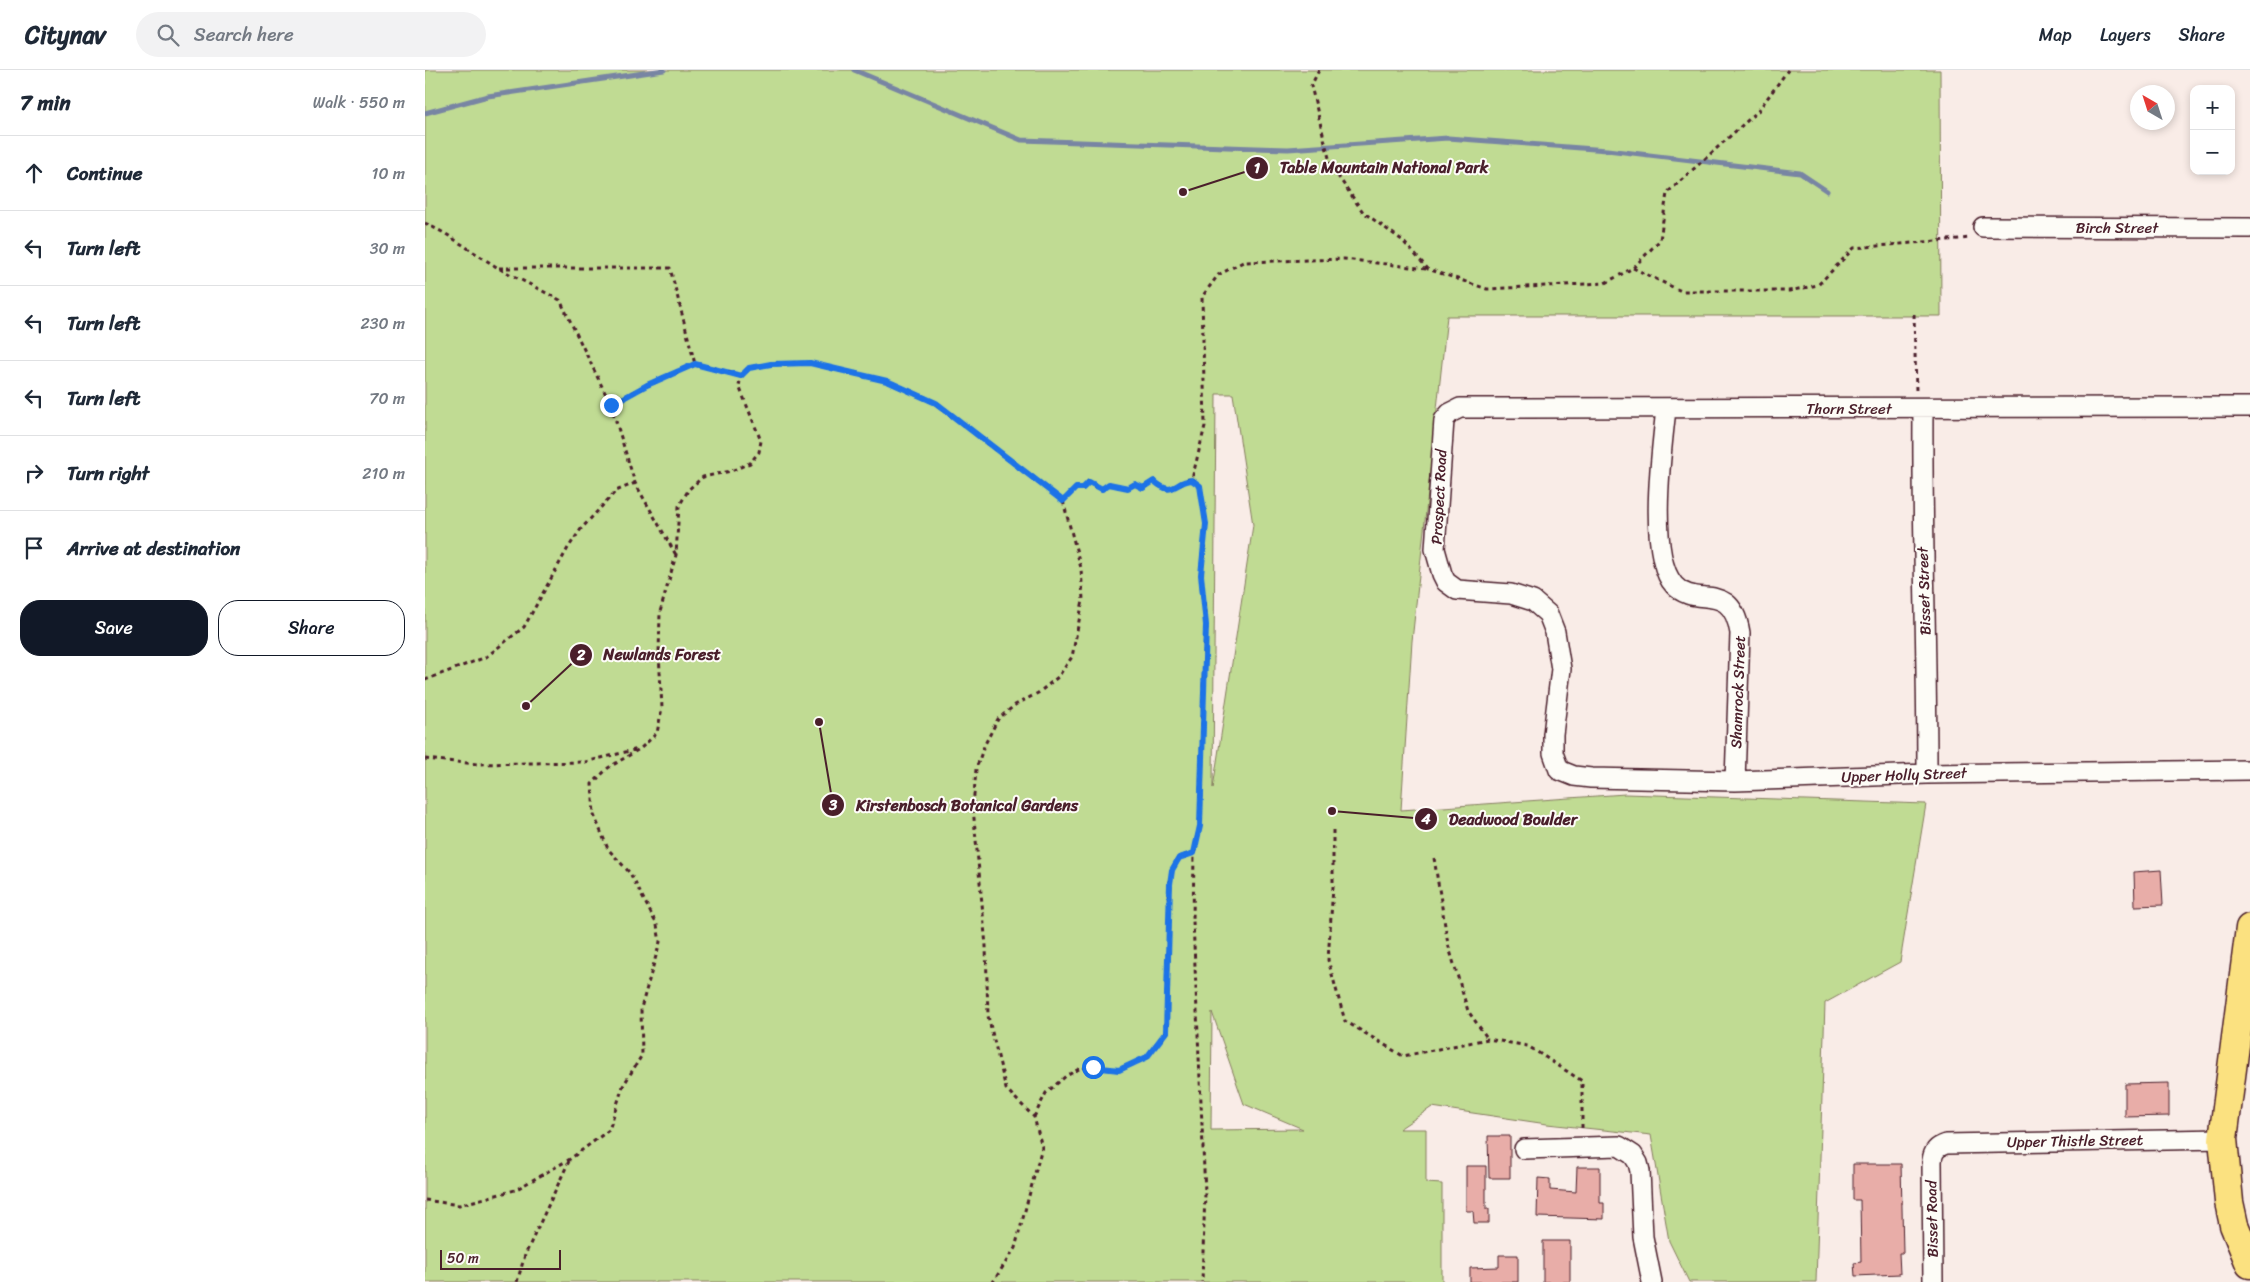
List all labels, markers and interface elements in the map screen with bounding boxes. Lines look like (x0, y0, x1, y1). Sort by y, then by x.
search box (136, 12, 486, 57)
text: Citynav (25, 14, 106, 56)
text: Search here (194, 18, 294, 51)
text: Map (2039, 19, 2072, 51)
text: Layers (2100, 19, 2151, 51)
text: Share (2179, 19, 2225, 51)
icon: search (154, 21, 182, 49)
text: 7 min (20, 84, 71, 122)
north arrow (2130, 85, 2175, 130)
map controls (2190, 85, 2235, 175)
button: + (2190, 85, 2235, 130)
text: Walk · 550 m (313, 88, 405, 117)
button: − (2190, 130, 2235, 175)
callout: Table Mountain National Park (1245, 152, 1498, 183)
text: Table Mountain National Park (1280, 153, 1489, 182)
text: 1 (1254, 155, 1261, 181)
text: Continue (67, 157, 143, 190)
icon: ahead (20, 159, 48, 187)
text: 10 m (372, 159, 405, 188)
street label: Birch Street (2076, 215, 2159, 241)
text: Turn left (67, 232, 140, 265)
icon: left (20, 234, 48, 262)
text: 30 m (370, 234, 405, 263)
text: Turn left (67, 307, 140, 340)
icon: left (20, 309, 48, 337)
text: 230 m (360, 309, 405, 338)
text: Turn left (67, 382, 140, 415)
icon: left (20, 384, 48, 412)
text: 70 m (369, 384, 405, 413)
route end (600, 394, 623, 417)
street label: Thorn Street (1806, 396, 1893, 422)
street label: Prospect Road (1424, 448, 1455, 545)
text: Turn right (67, 457, 149, 490)
icon: right (20, 459, 48, 487)
text: 210 m (362, 459, 405, 488)
text: Arrive at destination (67, 532, 240, 565)
icon: arrive (20, 534, 48, 562)
street label: Bisset Street (1909, 546, 1939, 636)
button: Save (20, 600, 208, 656)
button: Share (218, 600, 405, 656)
street label: Shamrock Street (1723, 635, 1753, 749)
callout: Newlands Forest (569, 639, 731, 670)
text: Newlands Forest (602, 640, 721, 669)
text: 2 (576, 642, 586, 668)
street label: Upper Holly Street (1841, 760, 1968, 790)
callout: Kirstenbosch Botanical Gardens (820, 790, 1089, 821)
text: Kirstenbosch Botanical Gardens (855, 791, 1079, 820)
text: 3 (828, 792, 838, 818)
callout: Deadwood Boulder (1414, 804, 1587, 835)
text: Deadwood Boulder (1449, 805, 1579, 834)
text: 4 (1420, 806, 1431, 832)
route start (1082, 1056, 1105, 1079)
street label: Upper Thistle Street (2007, 1127, 2144, 1155)
street label: Bisset Road (1918, 1179, 1946, 1258)
text: 50 m (447, 1246, 479, 1271)
scale bar (440, 1247, 561, 1270)

